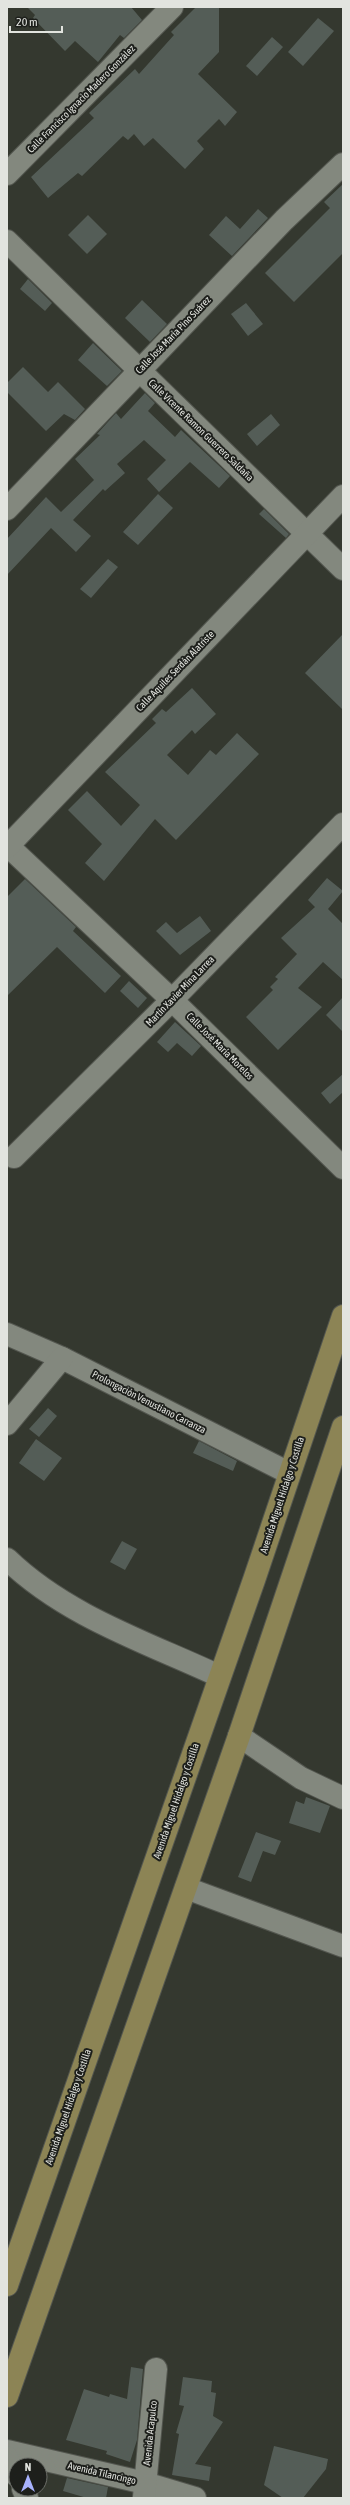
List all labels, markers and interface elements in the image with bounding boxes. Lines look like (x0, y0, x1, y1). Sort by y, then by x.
scale bar (10, 8, 62, 34)
text: 20 m (16, 15, 38, 29)
street label: Calle Francisco Ignacio Madero González (25, 43, 137, 155)
street label: Calle José María Pino Suárez (133, 294, 213, 376)
street label: Calle Vicente Ramon Guerrero Saldaña (146, 377, 256, 483)
street label: Calle Aquiles Serdán Alatriste (134, 628, 217, 713)
street label: Martín Xavier Mina Larrea (144, 953, 217, 1028)
street label: Calle José María Morelos (184, 1010, 256, 1082)
street label: Prolongación Venustiano Carranza (90, 1368, 208, 1436)
street label: Avenida Miguel Hidalgo y Costilla (258, 1435, 306, 1555)
street label: Avenida Miguel Hidalgo y Costilla (151, 1741, 201, 1860)
street label: Avenida Miguel Hidalgo y Costilla (43, 2047, 93, 2166)
street label: Avenida Acapulco (141, 2400, 159, 2466)
north arrow (8, 2457, 48, 2497)
street label: Avenida Tilancingo (67, 2460, 137, 2486)
text: N (25, 2461, 31, 2473)

